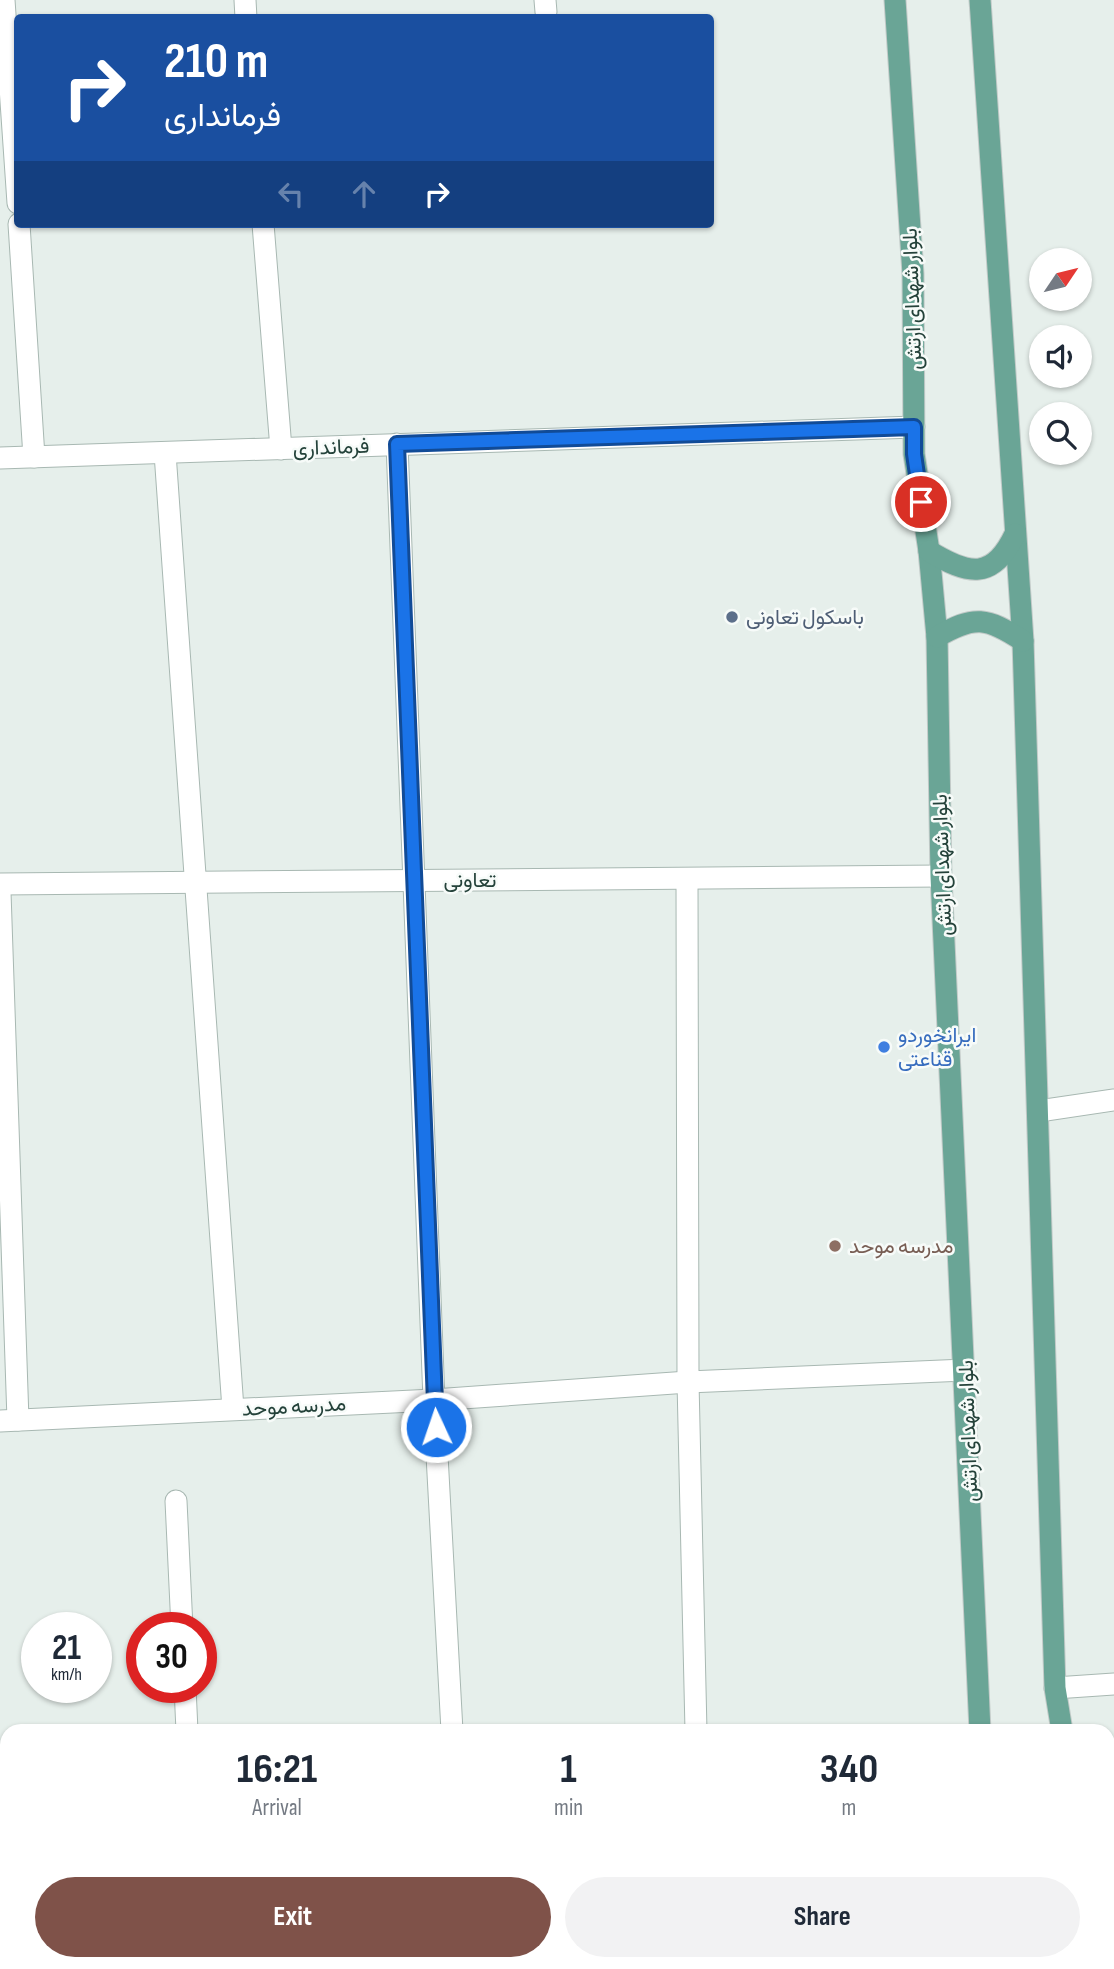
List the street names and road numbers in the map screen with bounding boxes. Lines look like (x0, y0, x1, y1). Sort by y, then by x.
street label: بلوار شهدای ارتش (898, 228, 927, 370)
street label: فرمانداری (292, 434, 370, 461)
street label: بلوار شهدای ارتش (928, 794, 957, 936)
street label: تعاونی (444, 868, 496, 893)
street label: بلوار شهدای ارتش (954, 1360, 983, 1502)
street label: مدرسه موحد (241, 1391, 347, 1422)

